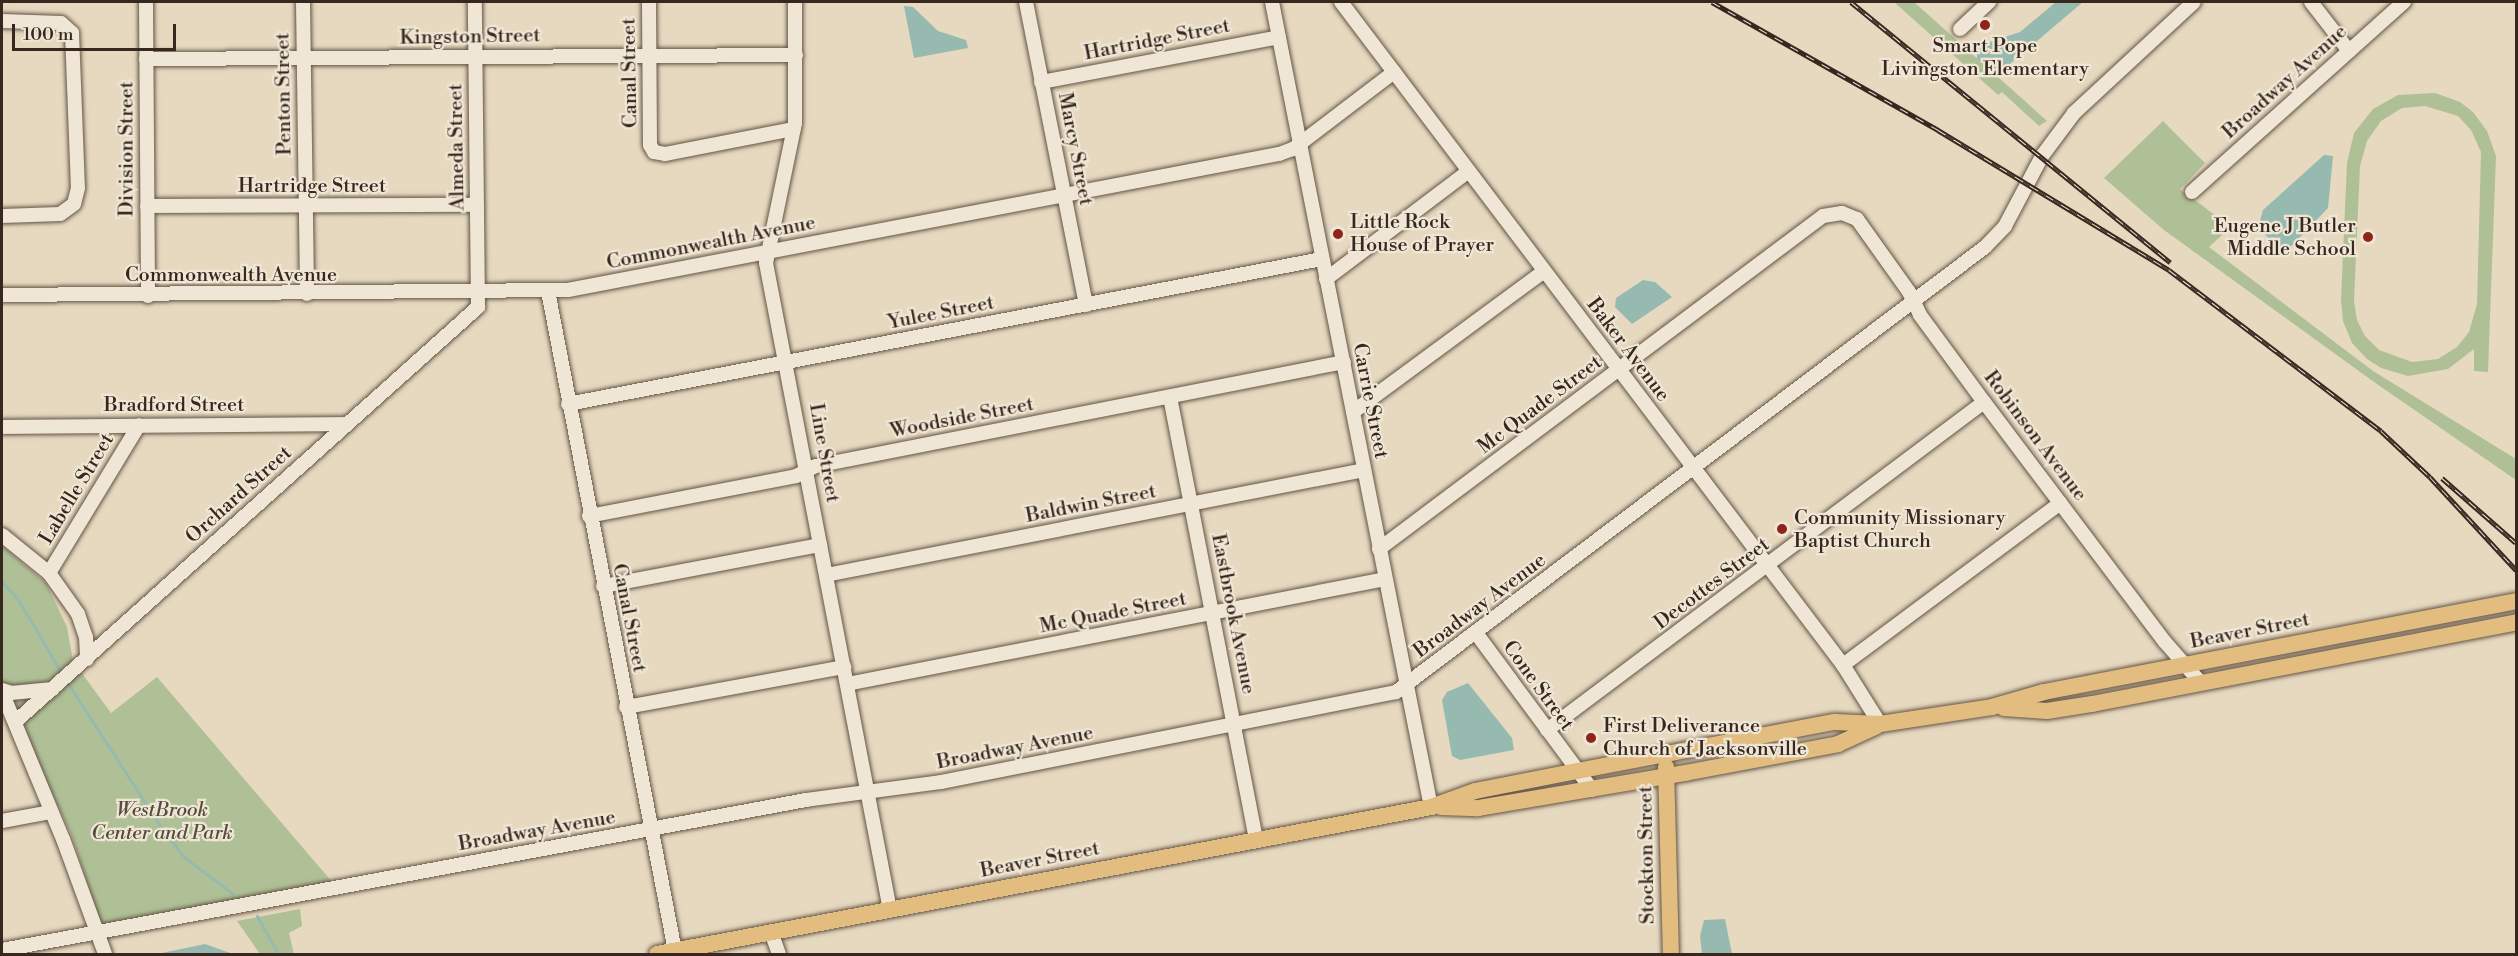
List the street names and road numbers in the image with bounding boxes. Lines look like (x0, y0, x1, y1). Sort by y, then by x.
street label: Hartridge Street (1082, 14, 1232, 66)
street label: Canal Street (617, 18, 643, 128)
street label: Broadway Avenue (2218, 20, 2352, 144)
street label: Kingston Street (399, 24, 541, 50)
street label: Penton Street (271, 32, 297, 156)
street label: Division Street (115, 81, 139, 217)
street label: Almeda Street (444, 83, 470, 211)
street label: Marcy Street (1052, 91, 1098, 207)
street label: Hartridge Street (238, 174, 386, 198)
street label: Commonwealth Avenue (605, 211, 817, 275)
street label: Commonwealth Avenue (125, 263, 337, 287)
street label: Yulee Street (886, 291, 996, 335)
street label: Baker Avenue (1581, 294, 1675, 406)
street label: Carrie Street (1347, 341, 1393, 461)
street label: Mc Quade Street (1473, 351, 1607, 459)
street label: Robinson Avenue (1978, 366, 2092, 506)
street label: Woodside Street (888, 392, 1036, 444)
street label: Bradford Street (104, 393, 244, 417)
street label: Line Street (803, 402, 845, 504)
street label: Labelle Street (34, 429, 120, 549)
street label: Orchard Street (181, 441, 297, 549)
street label: Baldwin Street (1024, 480, 1158, 528)
street label: Eastbrook Avenue (1206, 532, 1260, 696)
street label: Decottes Street (1650, 533, 1774, 635)
street label: Broadway Avenue (1409, 549, 1551, 663)
street label: Canal Street (607, 562, 651, 674)
street label: Mc Quade Street (1038, 587, 1188, 639)
street label: Beaver Street (2188, 608, 2312, 654)
street label: Cone Street (1497, 636, 1579, 736)
street label: Broadway Avenue (935, 721, 1095, 775)
street label: Stockton Street (1634, 786, 1660, 924)
street label: Broadway Avenue (457, 805, 617, 857)
street label: Beaver Street (978, 837, 1102, 883)

